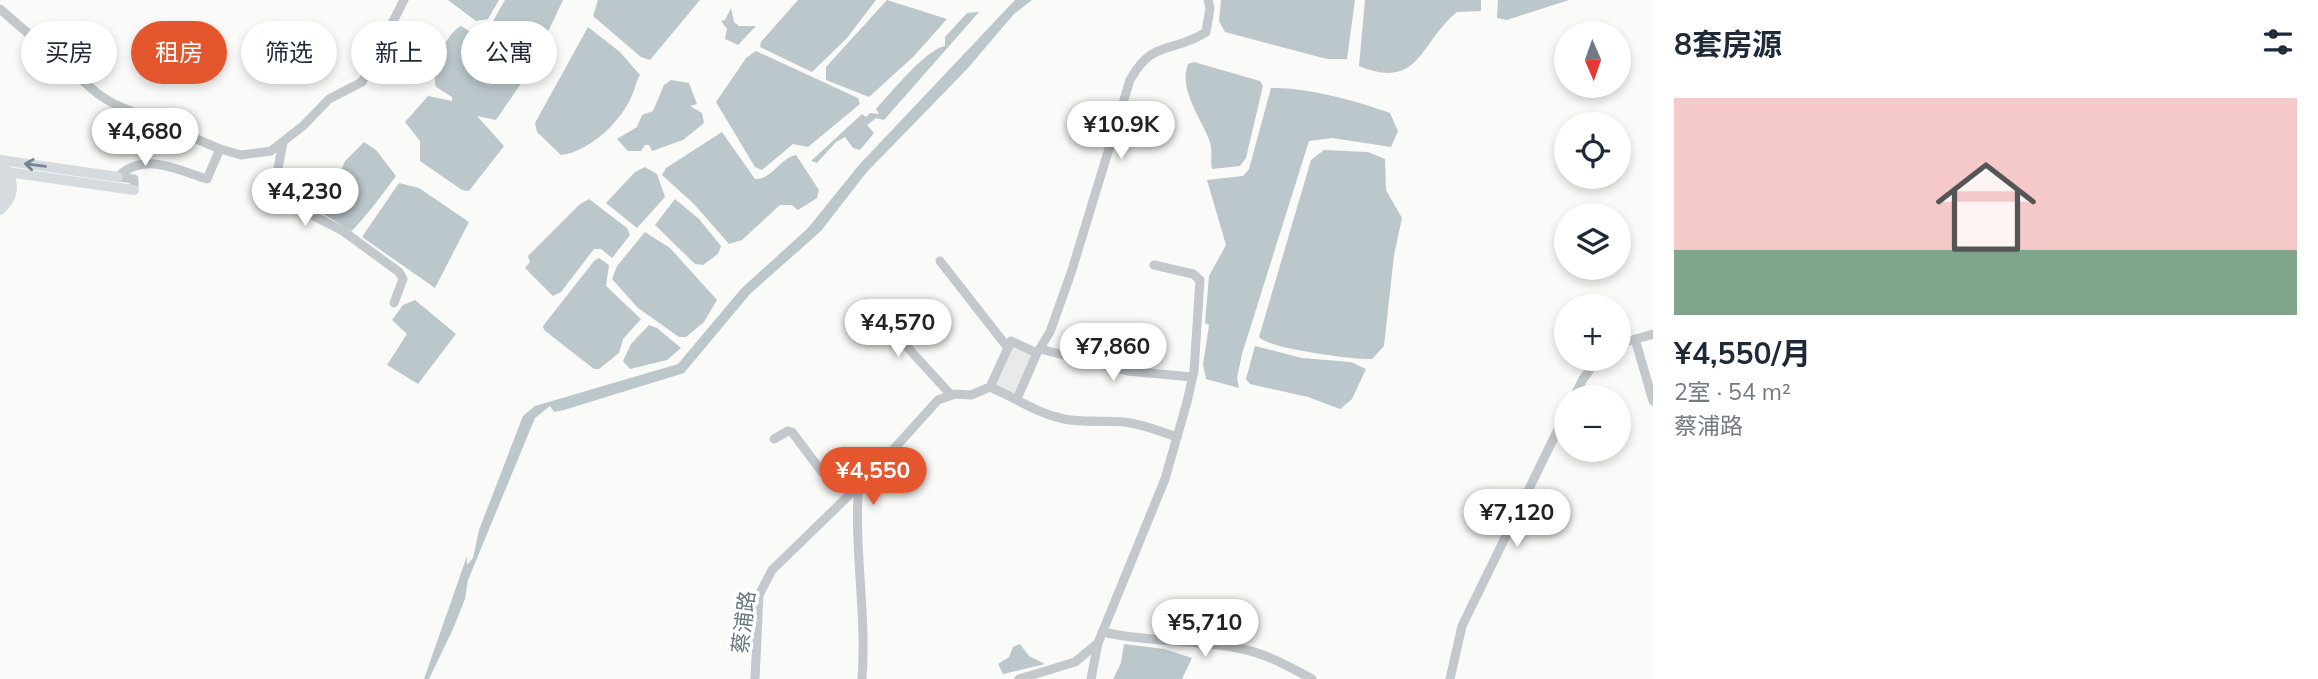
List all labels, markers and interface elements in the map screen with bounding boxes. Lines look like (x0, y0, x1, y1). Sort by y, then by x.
chip: 买房 (21, 21, 117, 84)
chip: 租房 (131, 21, 227, 84)
chip: 筛选 (241, 21, 337, 84)
chip: 新上 (351, 21, 447, 84)
chip: 公寓 (461, 21, 557, 84)
north arrow (1554, 21, 1631, 98)
map controls (1554, 21, 1631, 462)
icon: filters (2259, 23, 2297, 61)
text: 8套房源 (1674, 25, 1782, 63)
pin: ¥10.9K (1064, 102, 1178, 161)
pin: ¥4,680 (88, 108, 202, 168)
text: ¥10.9K (1083, 109, 1159, 138)
button: locate (1554, 112, 1631, 189)
text: ¥4,680 (108, 116, 182, 145)
icon: home (1923, 144, 2049, 270)
one-way arrow (24, 159, 47, 172)
pin: ¥4,230 (248, 168, 362, 228)
text: ¥4,230 (268, 176, 342, 205)
button: layers (1554, 203, 1631, 280)
button: + (1554, 294, 1631, 371)
pin: ¥4,570 (841, 300, 955, 359)
text: ¥4,570 (861, 307, 935, 336)
pin: ¥7,860 (1056, 324, 1170, 383)
text: ¥7,860 (1076, 331, 1150, 360)
text: ¥4,550/月 (1674, 334, 1811, 372)
text: 2室 · 54 m² (1674, 377, 1791, 406)
button: − (1554, 385, 1631, 462)
text: 蔡浦路 (1674, 411, 1743, 440)
pin: ¥4,550 (816, 448, 930, 507)
text: ¥4,550 (836, 455, 910, 484)
pin: ¥7,120 (1460, 490, 1574, 549)
text: ¥7,120 (1480, 497, 1554, 526)
street label: 蔡浦路 (726, 589, 760, 655)
pin: ¥5,710 (1148, 600, 1262, 659)
text: ¥5,710 (1168, 607, 1242, 636)

